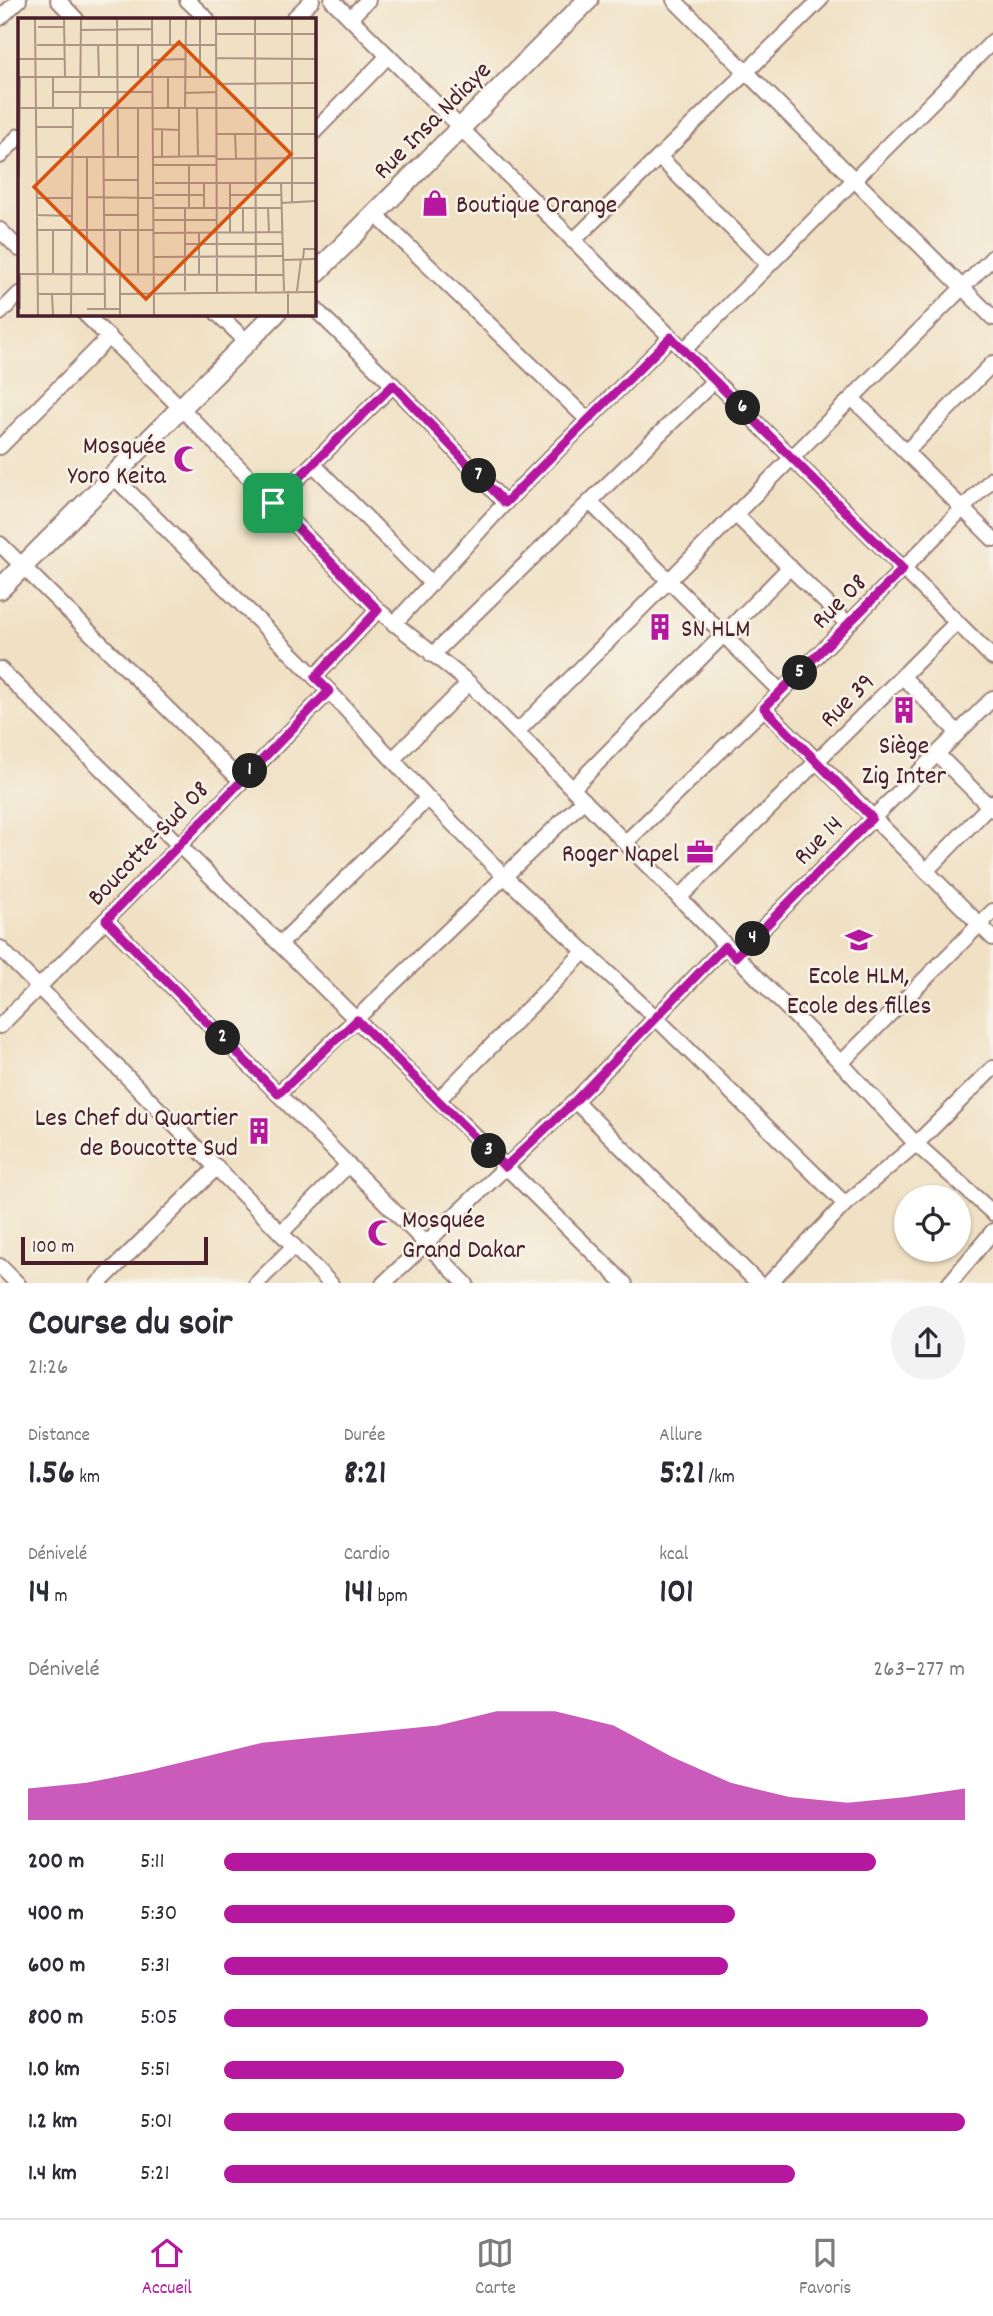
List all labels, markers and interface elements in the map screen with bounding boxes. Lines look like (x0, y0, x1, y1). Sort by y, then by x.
inset map (18, 18, 315, 315)
street label: Rue Insa Ndiaye (366, 54, 501, 189)
shop icon: Boutique Orange (420, 188, 450, 218)
place label: Boutique Orange (456, 188, 617, 225)
pin: 6 (726, 390, 760, 426)
text: 6 (738, 394, 747, 421)
place label: Mosquée Yoro Keita (68, 429, 167, 496)
mosque icon: Mosquée Yoro Keita (172, 444, 202, 474)
pin: 7 (462, 458, 496, 494)
text: 7 (475, 462, 482, 489)
pin (243, 473, 303, 533)
icon: arrive (254, 484, 292, 522)
street label: Rue 08 (804, 566, 877, 639)
building icon: SN HLM (645, 612, 675, 642)
place label: SN HLM (681, 612, 750, 649)
pin: 5 (782, 656, 818, 690)
text: 5 (795, 659, 804, 686)
street label: Rue 39 (813, 666, 884, 737)
building icon: Siège Zig Inter (889, 695, 919, 725)
place label: Siège Zig Inter (862, 729, 947, 796)
pin: 1 (232, 754, 268, 788)
text: 1 (247, 757, 252, 784)
street label: Boucotte-Sud 08 (80, 773, 219, 916)
street label: Rue 14 (786, 808, 853, 875)
place label: Roger Napel (562, 837, 679, 874)
office icon: Roger Napel (685, 837, 715, 867)
pin: 4 (736, 922, 770, 956)
text: 4 (749, 925, 756, 952)
school or university icon: Ecole HLM, Ecole des filles (844, 925, 874, 955)
place label: Ecole HLM, Ecole des filles (787, 959, 931, 1026)
pin: 2 (206, 1020, 241, 1056)
text: 2 (218, 1024, 227, 1051)
place label: Les Chef du Quartier de Boucotte Sud (35, 1101, 238, 1168)
building icon: Les Chef du Quartier de Boucotte Sud (244, 1116, 274, 1146)
pin: 3 (472, 1134, 506, 1168)
text: 3 (484, 1137, 493, 1164)
map controls (894, 1185, 971, 1262)
button: locate (894, 1185, 971, 1262)
place label: Mosquée Grand Dakar (402, 1203, 526, 1270)
mosque icon: Mosquée Grand Dakar (366, 1218, 396, 1248)
scale bar (21, 1234, 208, 1266)
text: 100 m (32, 1235, 74, 1262)
text: Course du soir (28, 1298, 232, 1353)
button: share (891, 1306, 965, 1380)
text: 21:26 (28, 1352, 68, 1385)
text: Distance (28, 1423, 90, 1450)
text: Durée (344, 1423, 385, 1450)
text: Allure (659, 1423, 702, 1450)
text: 1.56 (28, 1450, 75, 1500)
text: 8:21 (344, 1450, 386, 1500)
text: 5:21 (659, 1450, 704, 1500)
text: km (75, 1465, 100, 1492)
text: /km (704, 1465, 735, 1492)
text: Dénivelé (28, 1542, 87, 1569)
text: Cardio (344, 1542, 390, 1569)
text: kcal (659, 1542, 688, 1569)
text: 14 (28, 1569, 50, 1619)
text: 141 (344, 1569, 374, 1619)
text: 101 (659, 1569, 694, 1619)
text: m (50, 1584, 68, 1611)
text: bpm (374, 1584, 408, 1611)
text: Dénivelé (28, 1654, 100, 1687)
text: 263–277 m (873, 1654, 965, 1687)
text: 200 m (28, 1846, 84, 1879)
text: 5:11 (140, 1846, 165, 1879)
text: 400 m (28, 1898, 84, 1931)
text: 5:30 (140, 1898, 177, 1931)
text: 600 m (28, 1950, 85, 1983)
text: 5:31 (140, 1950, 170, 1983)
text: 800 m (28, 2002, 83, 2035)
text: 5:05 (140, 2002, 178, 2035)
text: 1.0 km (28, 2054, 80, 2087)
text: 5:51 (140, 2054, 170, 2087)
text: 1.2 km (28, 2106, 77, 2139)
text: 5:01 (140, 2106, 172, 2139)
text: 1.4 km (28, 2158, 77, 2191)
text: 5:21 (140, 2158, 170, 2191)
tab: Accueil (142, 2234, 192, 2303)
tab: Carte (475, 2234, 516, 2303)
tab: Favoris (799, 2234, 851, 2303)

